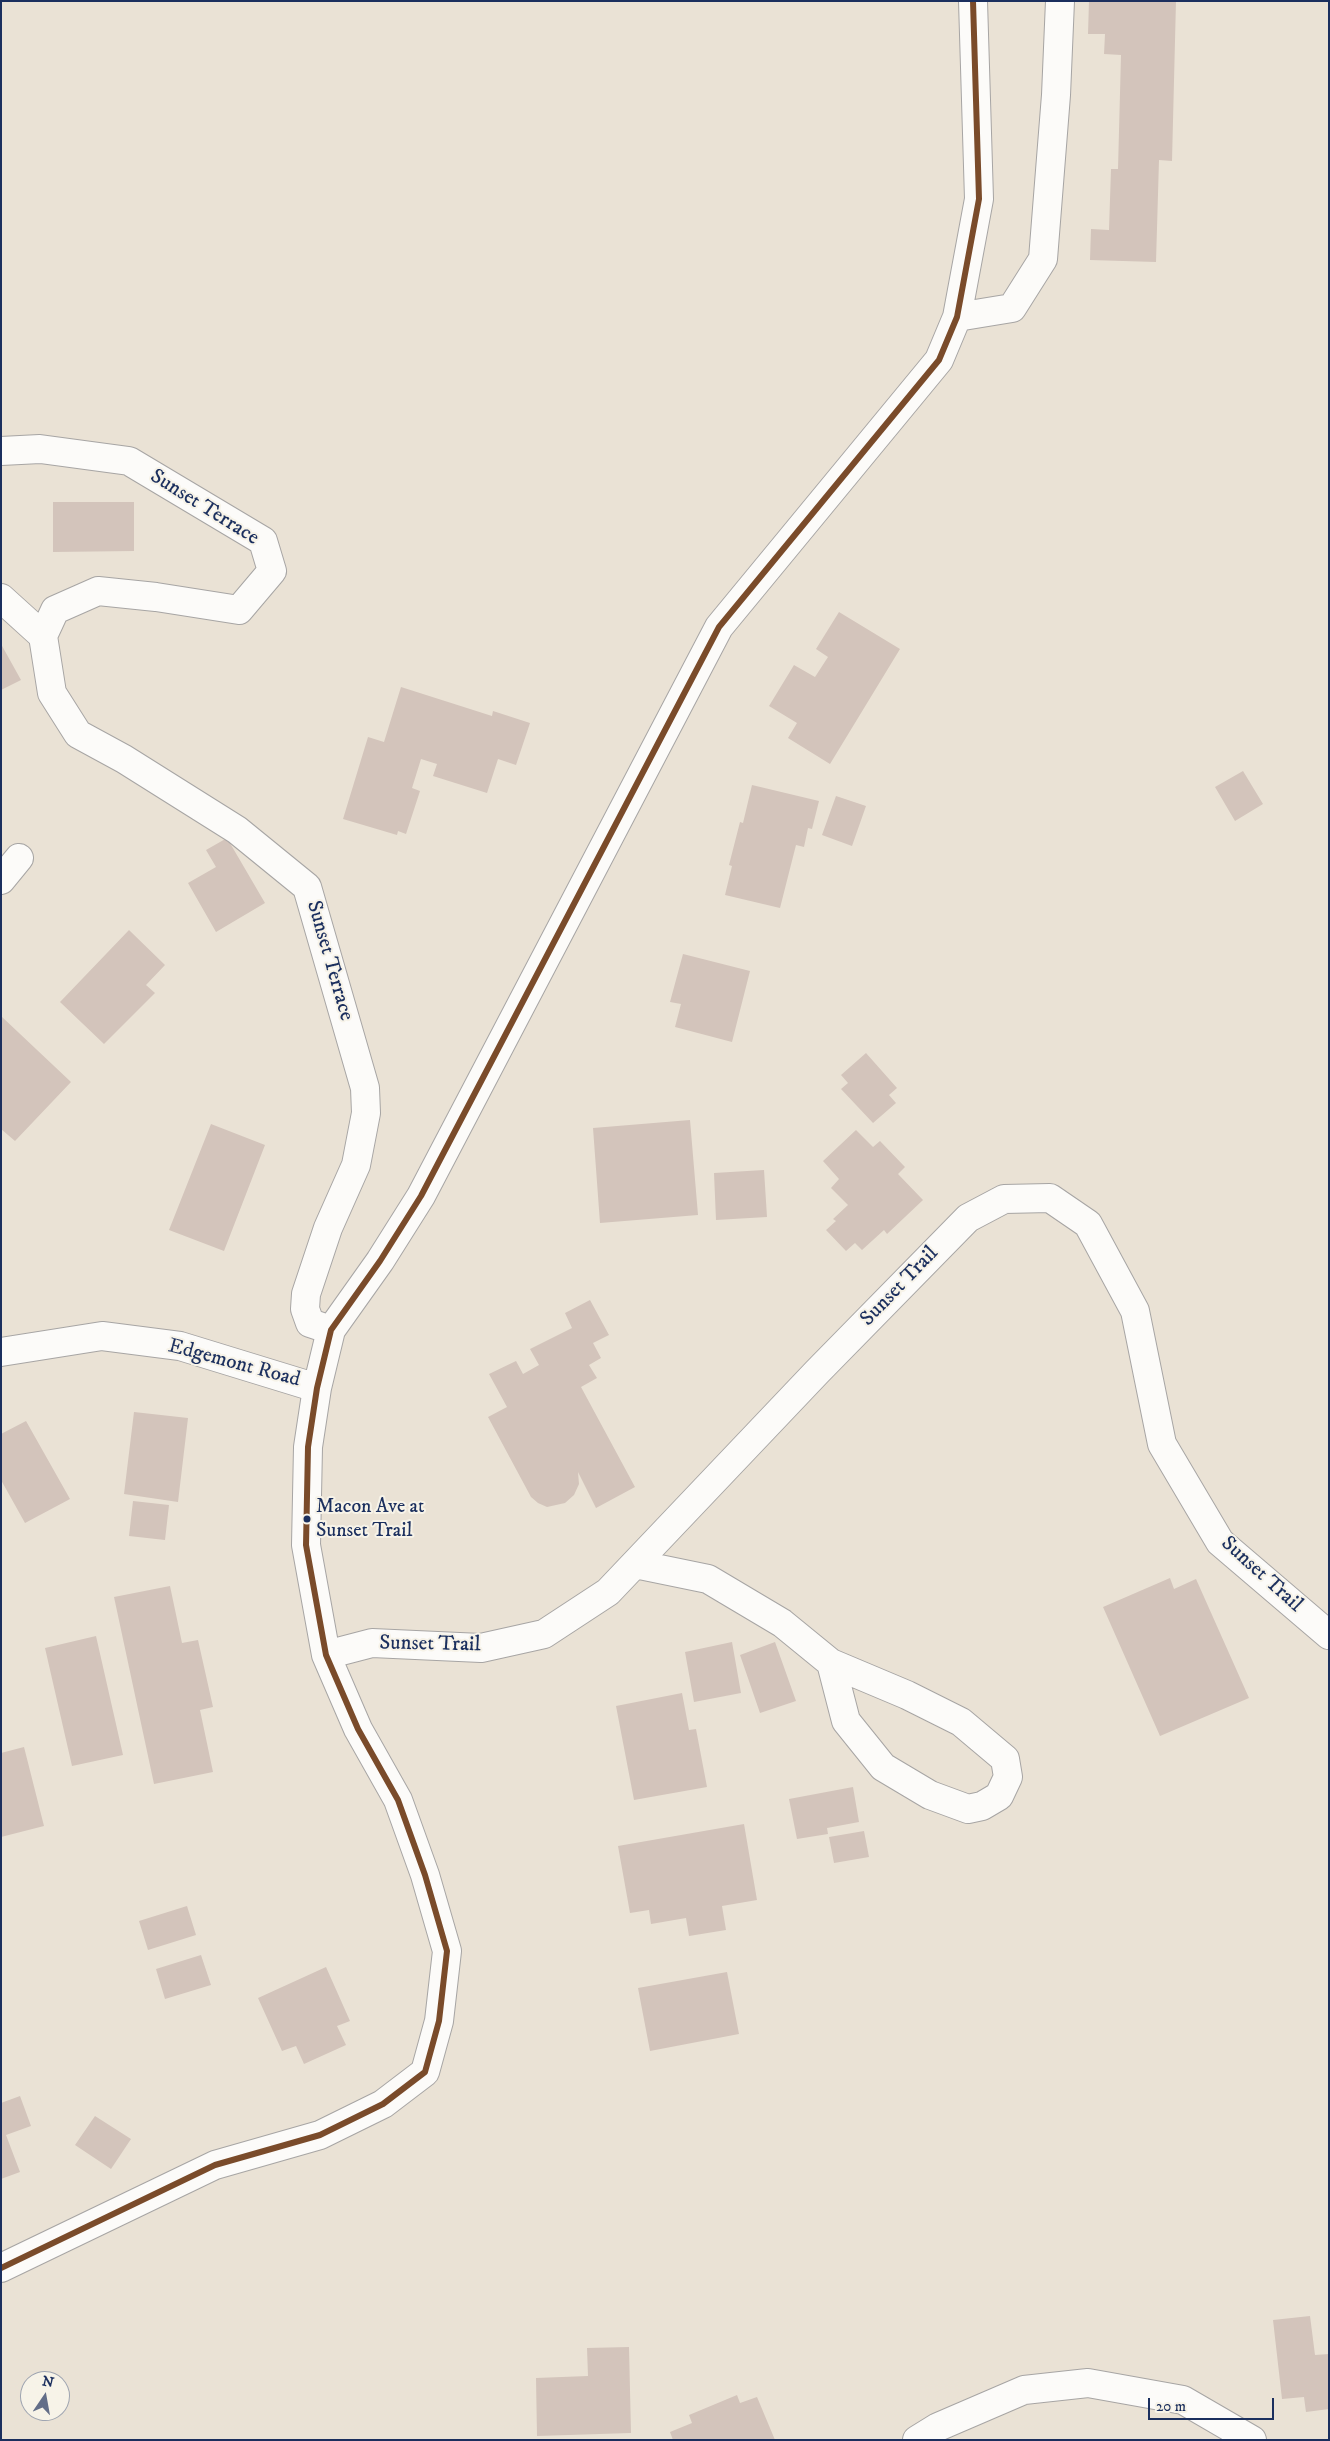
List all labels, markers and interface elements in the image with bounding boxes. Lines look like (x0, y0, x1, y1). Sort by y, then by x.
street label: Sunset Terrace (145, 465, 263, 551)
street label: Sunset Terrace (300, 898, 358, 1024)
street label: Sunset Trail (856, 1242, 944, 1332)
street label: Edgemont Road (165, 1334, 303, 1394)
place label: Macon Ave at Sunset Trail (316, 1496, 424, 1543)
marker: Macon Ave at Sunset Trail (302, 1514, 312, 1524)
street label: Sunset Trail (1215, 1532, 1307, 1618)
street label: Sunset Trail (379, 1632, 481, 1658)
north arrow (20, 2371, 70, 2421)
text: N (40, 2372, 55, 2392)
scale bar (1150, 2388, 1276, 2420)
text: 20 m (1156, 2397, 1186, 2416)

